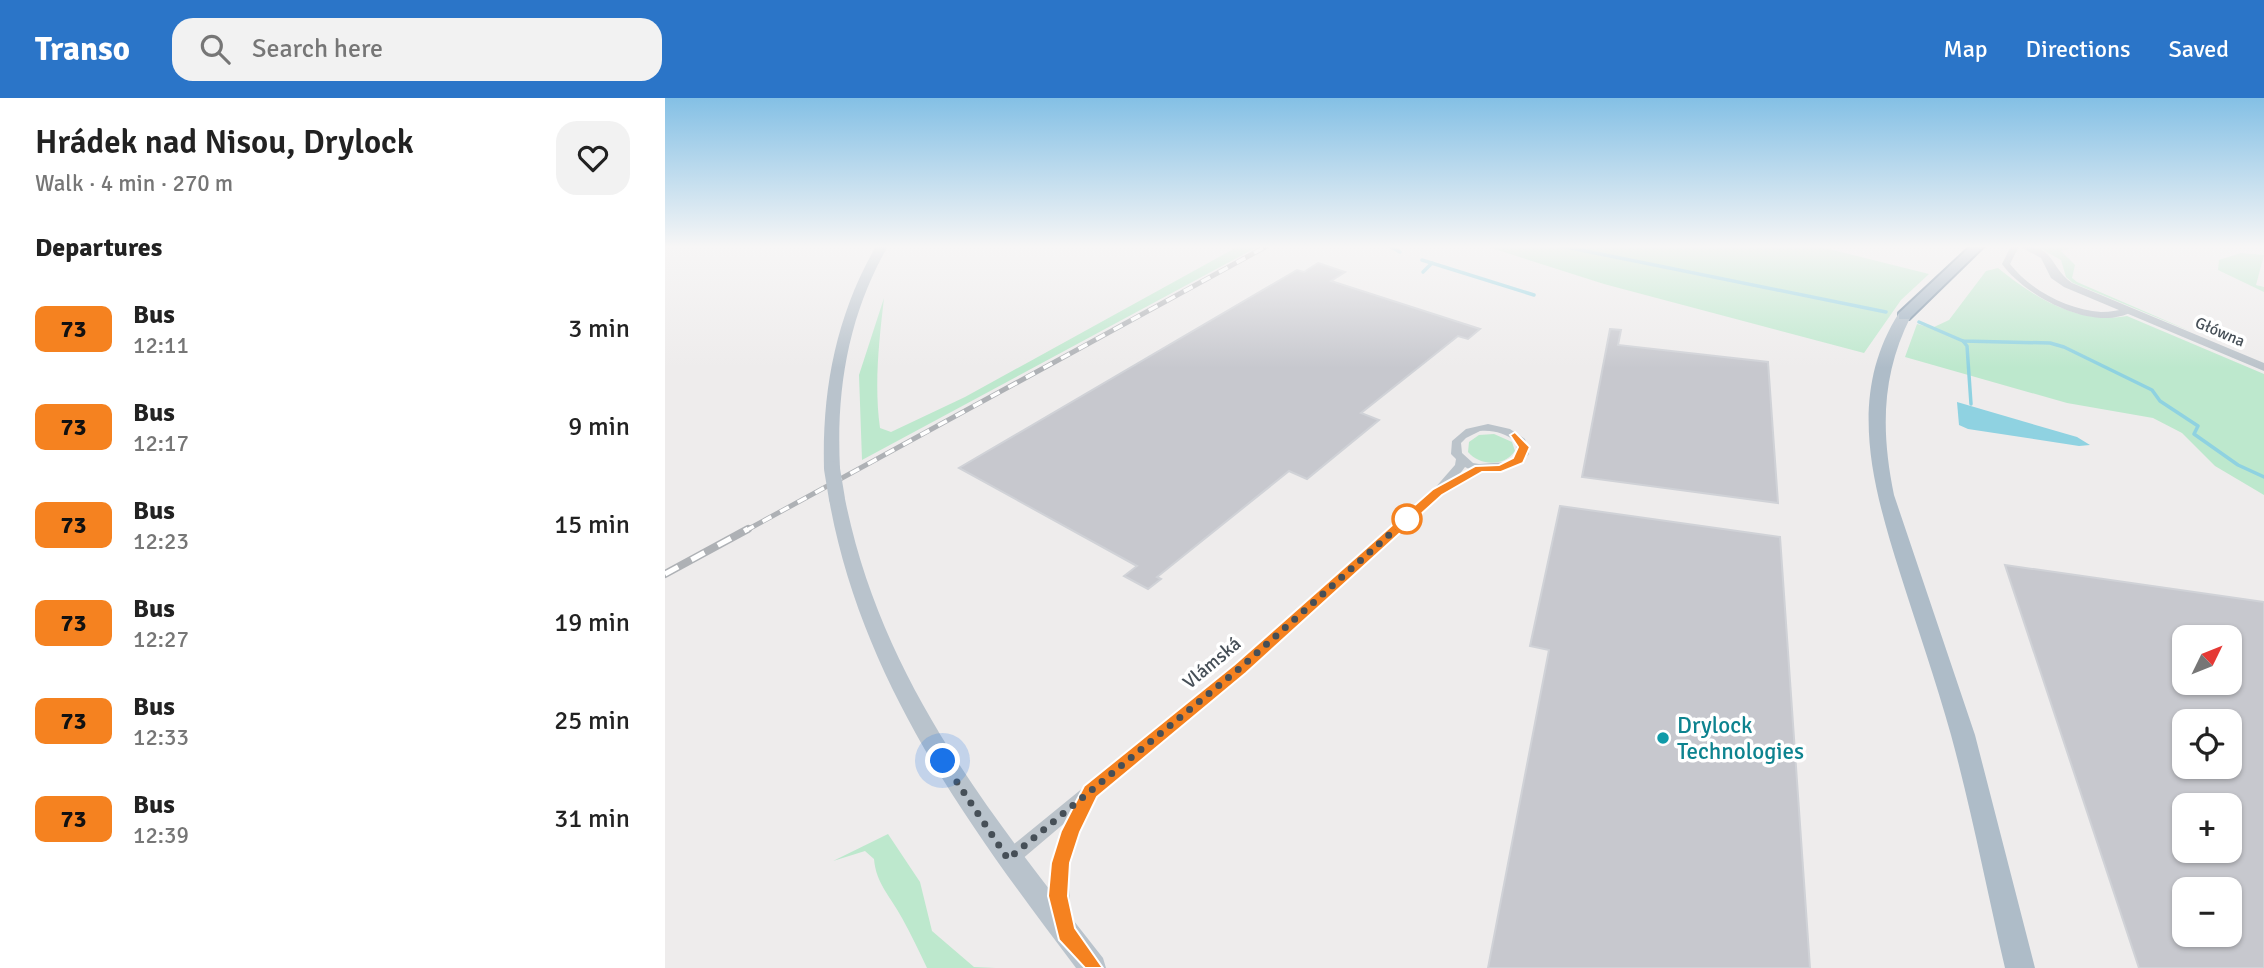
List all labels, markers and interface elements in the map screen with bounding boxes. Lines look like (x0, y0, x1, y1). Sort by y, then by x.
search box (172, 18, 662, 81)
text: Transo (35, 29, 130, 70)
icon: search (196, 30, 234, 68)
text: Search here (252, 33, 383, 65)
text: Map (1943, 34, 1988, 64)
text: Directions (2026, 34, 2131, 64)
text: Saved (2169, 34, 2229, 64)
button: heart (556, 121, 630, 195)
text: Hrádek nad Nisou, Drylock (35, 122, 414, 163)
text: Walk · 4 min · 270 m (35, 169, 233, 198)
text: Departures (35, 232, 162, 264)
text: Bus (133, 299, 175, 331)
text: 3 min (568, 313, 630, 345)
street label: Główna (2192, 313, 2248, 351)
text: 73 (61, 314, 86, 344)
text: 12:11 (133, 331, 189, 360)
text: Bus (133, 397, 175, 429)
text: 9 min (568, 411, 630, 443)
text: 73 (61, 412, 86, 442)
text: 12:17 (133, 429, 189, 458)
text: Bus (133, 495, 175, 527)
unlabelled marker (1392, 504, 1422, 534)
text: 15 min (554, 509, 630, 541)
text: 73 (61, 510, 86, 540)
text: 12:23 (133, 527, 189, 556)
text: Bus (133, 593, 175, 625)
text: 19 min (554, 607, 630, 639)
text: 73 (61, 608, 86, 638)
text: 12:27 (133, 625, 189, 654)
north arrow (2172, 625, 2242, 695)
map controls (2172, 625, 2242, 947)
street label: Vlámská (1178, 632, 1246, 694)
text: Bus (133, 691, 175, 723)
text: 25 min (554, 705, 630, 737)
text: 73 (61, 706, 86, 736)
button: locate (2172, 709, 2242, 779)
place label: Drylock Technologies (1677, 711, 1804, 766)
text: 12:33 (133, 723, 189, 752)
marker: Drylock Technologies (1655, 730, 1671, 746)
your location (925, 743, 960, 778)
text: Bus (133, 789, 175, 821)
button: + (2172, 793, 2242, 863)
text: 31 min (554, 803, 630, 835)
text: 73 (61, 804, 86, 834)
text: 12:39 (133, 821, 189, 850)
button: − (2172, 877, 2242, 947)

